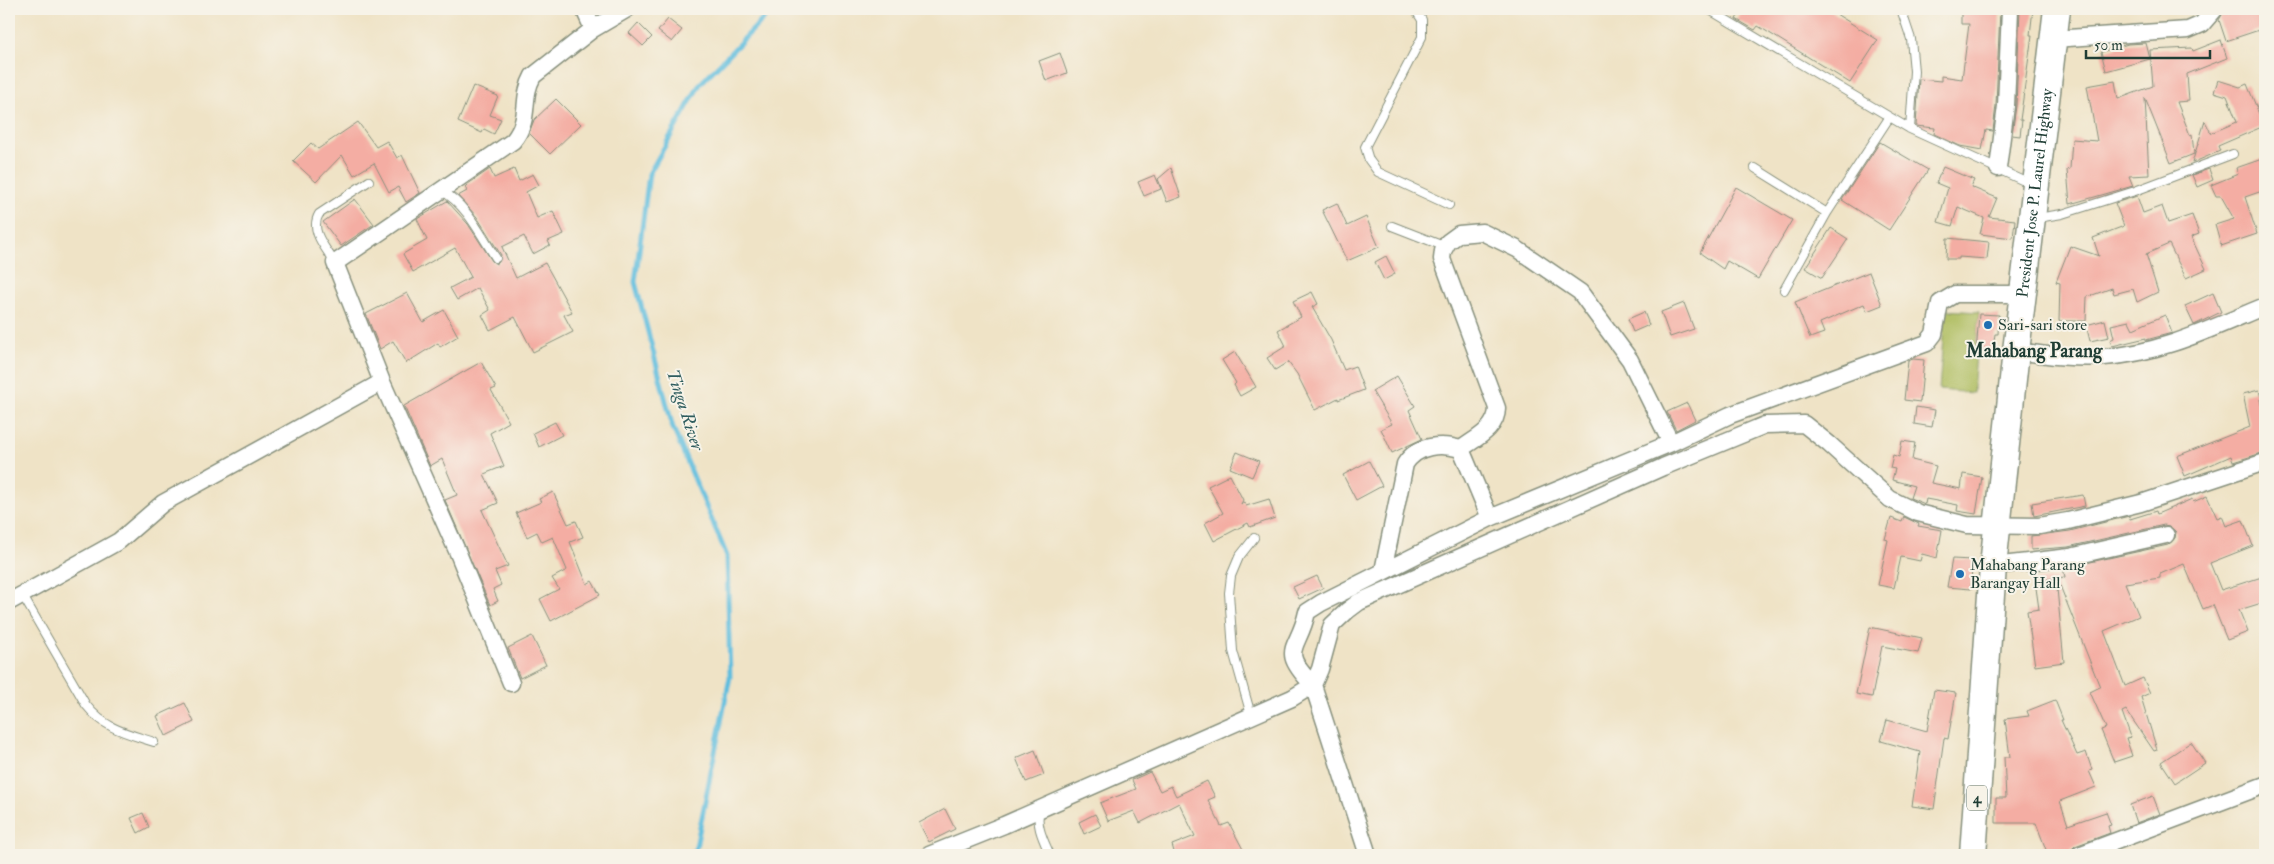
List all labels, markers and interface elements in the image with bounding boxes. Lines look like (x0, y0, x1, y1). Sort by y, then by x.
scale bar (2086, 28, 2210, 60)
text: 50 m (2094, 36, 2123, 55)
street label: President Jose P. Laurel Highway (2012, 86, 2058, 299)
place label: Sari-sari store (1998, 315, 2087, 335)
marker: Sari-sari store (1982, 319, 1994, 331)
district label: Mahabang Parang (1965, 339, 2103, 364)
water label: Tinga River (661, 367, 709, 455)
place label: Mahabang Parang Barangay Hall (1970, 555, 2086, 593)
marker: Mahabang Parang Barangay Hall (1954, 568, 1966, 580)
road number: 4 (1967, 786, 1987, 810)

